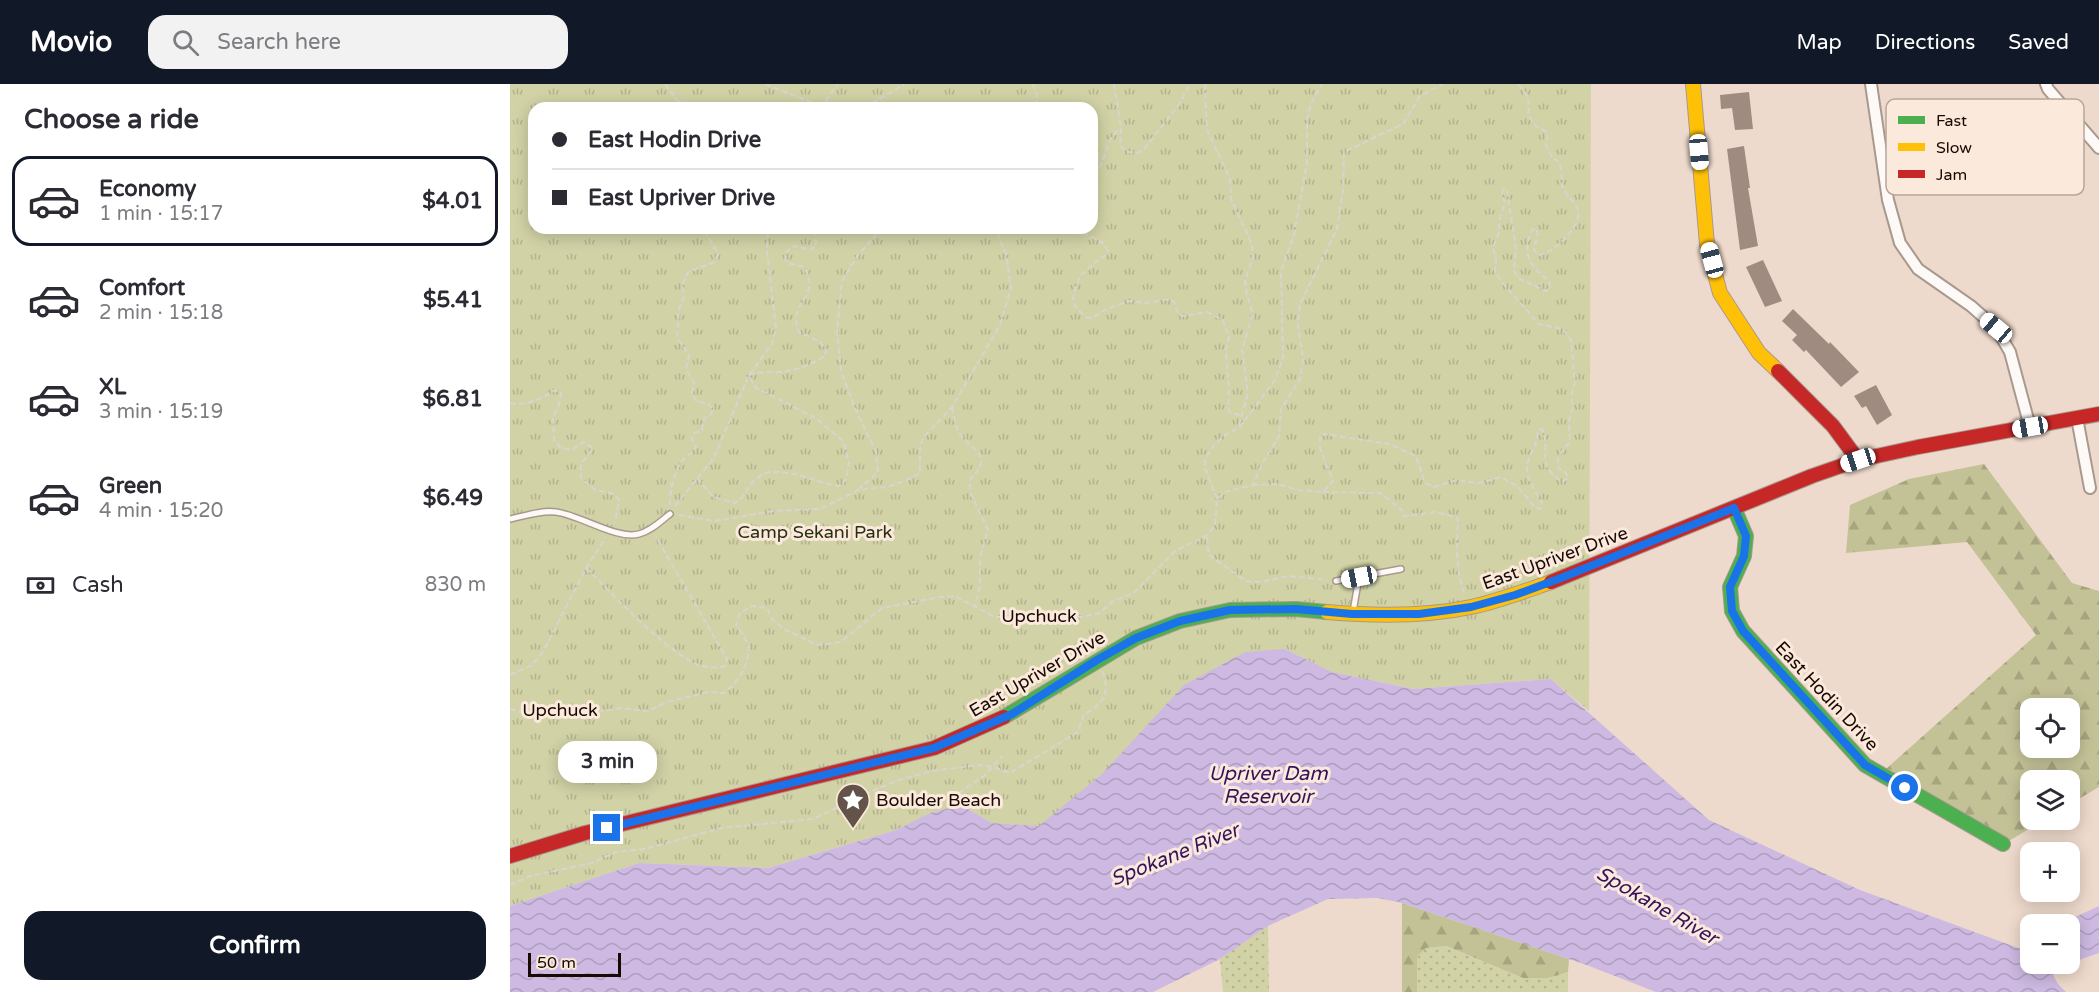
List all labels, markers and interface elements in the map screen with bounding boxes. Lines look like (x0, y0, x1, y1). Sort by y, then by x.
search box (148, 15, 568, 69)
text: Movio (30, 25, 112, 59)
icon: search (169, 26, 202, 59)
text: Search here (217, 29, 341, 55)
text: Map (1796, 30, 1842, 55)
text: Directions (1875, 30, 1975, 55)
text: Saved (2008, 30, 2069, 55)
legend (1886, 99, 2084, 195)
text: Choose a ride (24, 103, 199, 136)
text: Fast (1936, 111, 1967, 131)
text: East Hodin Drive (588, 127, 761, 153)
car (1688, 133, 1710, 171)
text: Slow (1936, 138, 1972, 158)
text: Jam (1936, 165, 1967, 185)
icon: car (27, 174, 81, 228)
text: Economy (99, 176, 196, 202)
text: East Upriver Drive (588, 185, 775, 211)
text: $4.01 (422, 188, 483, 214)
text: 1 min · 15:17 (99, 202, 223, 226)
car (1699, 240, 1725, 280)
icon: car (27, 273, 81, 327)
text: Comfort (99, 275, 185, 301)
text: $5.41 (423, 287, 483, 313)
text: 2 min · 15:18 (99, 301, 223, 325)
car (1976, 310, 2016, 346)
icon: car (27, 372, 81, 426)
text: XL (99, 374, 126, 400)
text: $6.81 (422, 386, 483, 412)
text: 3 min · 15:19 (99, 400, 223, 424)
car (2011, 415, 2049, 439)
car (1838, 446, 1878, 474)
icon: car (27, 471, 81, 525)
text: Green (99, 473, 162, 499)
text: $6.49 (423, 485, 483, 511)
text: 4 min · 15:20 (99, 499, 223, 523)
park label: Camp Sekani Park (738, 521, 893, 543)
street label: East Upriver Drive (1479, 521, 1631, 595)
car (1340, 565, 1378, 589)
icon: cash (24, 569, 57, 602)
text: Cash (72, 572, 124, 598)
text: 830 m (425, 573, 486, 597)
street label: Upchuck (1001, 605, 1077, 627)
street label: East Upriver Drive (965, 626, 1109, 722)
street label: East Hodin Drive (1771, 637, 1883, 755)
map controls (2020, 698, 2080, 974)
button: locate (2020, 698, 2080, 758)
street label: Upchuck (522, 699, 598, 721)
callout: 3 min (558, 741, 656, 783)
text: 3 min (581, 750, 634, 774)
water label: Upriver Dam Reservoir (1208, 762, 1328, 809)
button: layers (2020, 770, 2080, 830)
route start (1891, 774, 1918, 801)
place icon: Boulder Beach (835, 782, 871, 829)
place label: Boulder Beach (876, 789, 1001, 811)
route end (593, 814, 620, 841)
water label: Spokane River (1107, 817, 1245, 892)
button: + (2020, 842, 2080, 902)
water label: Spokane River (1592, 862, 1724, 952)
button: Confirm (24, 911, 486, 980)
button: − (2020, 914, 2080, 974)
scale bar (528, 950, 621, 978)
text: 50 m (537, 953, 576, 973)

